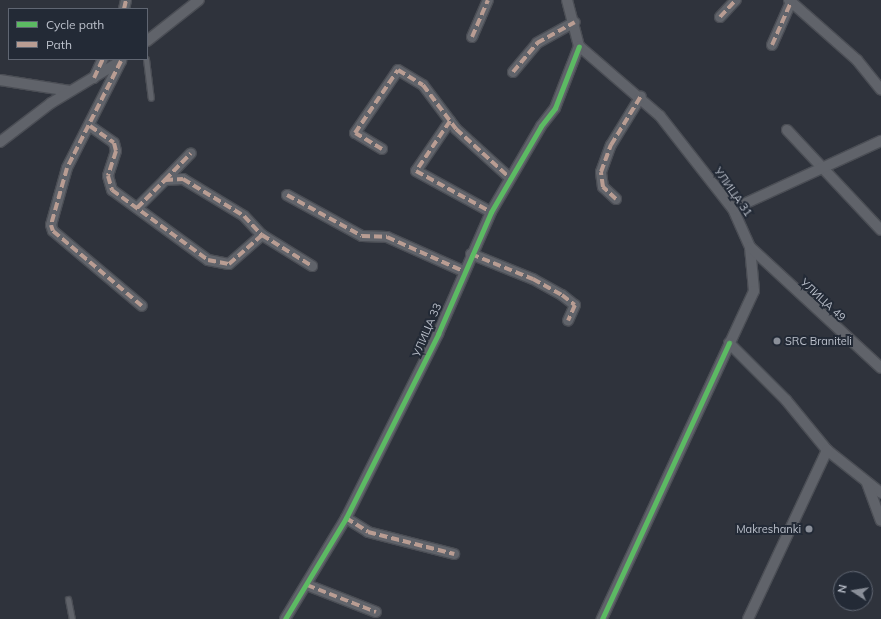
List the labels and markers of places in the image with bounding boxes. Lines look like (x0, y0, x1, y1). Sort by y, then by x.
place label: SRC Braniteli (785, 334, 852, 348)
marker: SRC Braniteli (772, 336, 782, 346)
place label: Makreshanki (736, 522, 801, 536)
marker: Makreshanki (804, 524, 814, 534)

